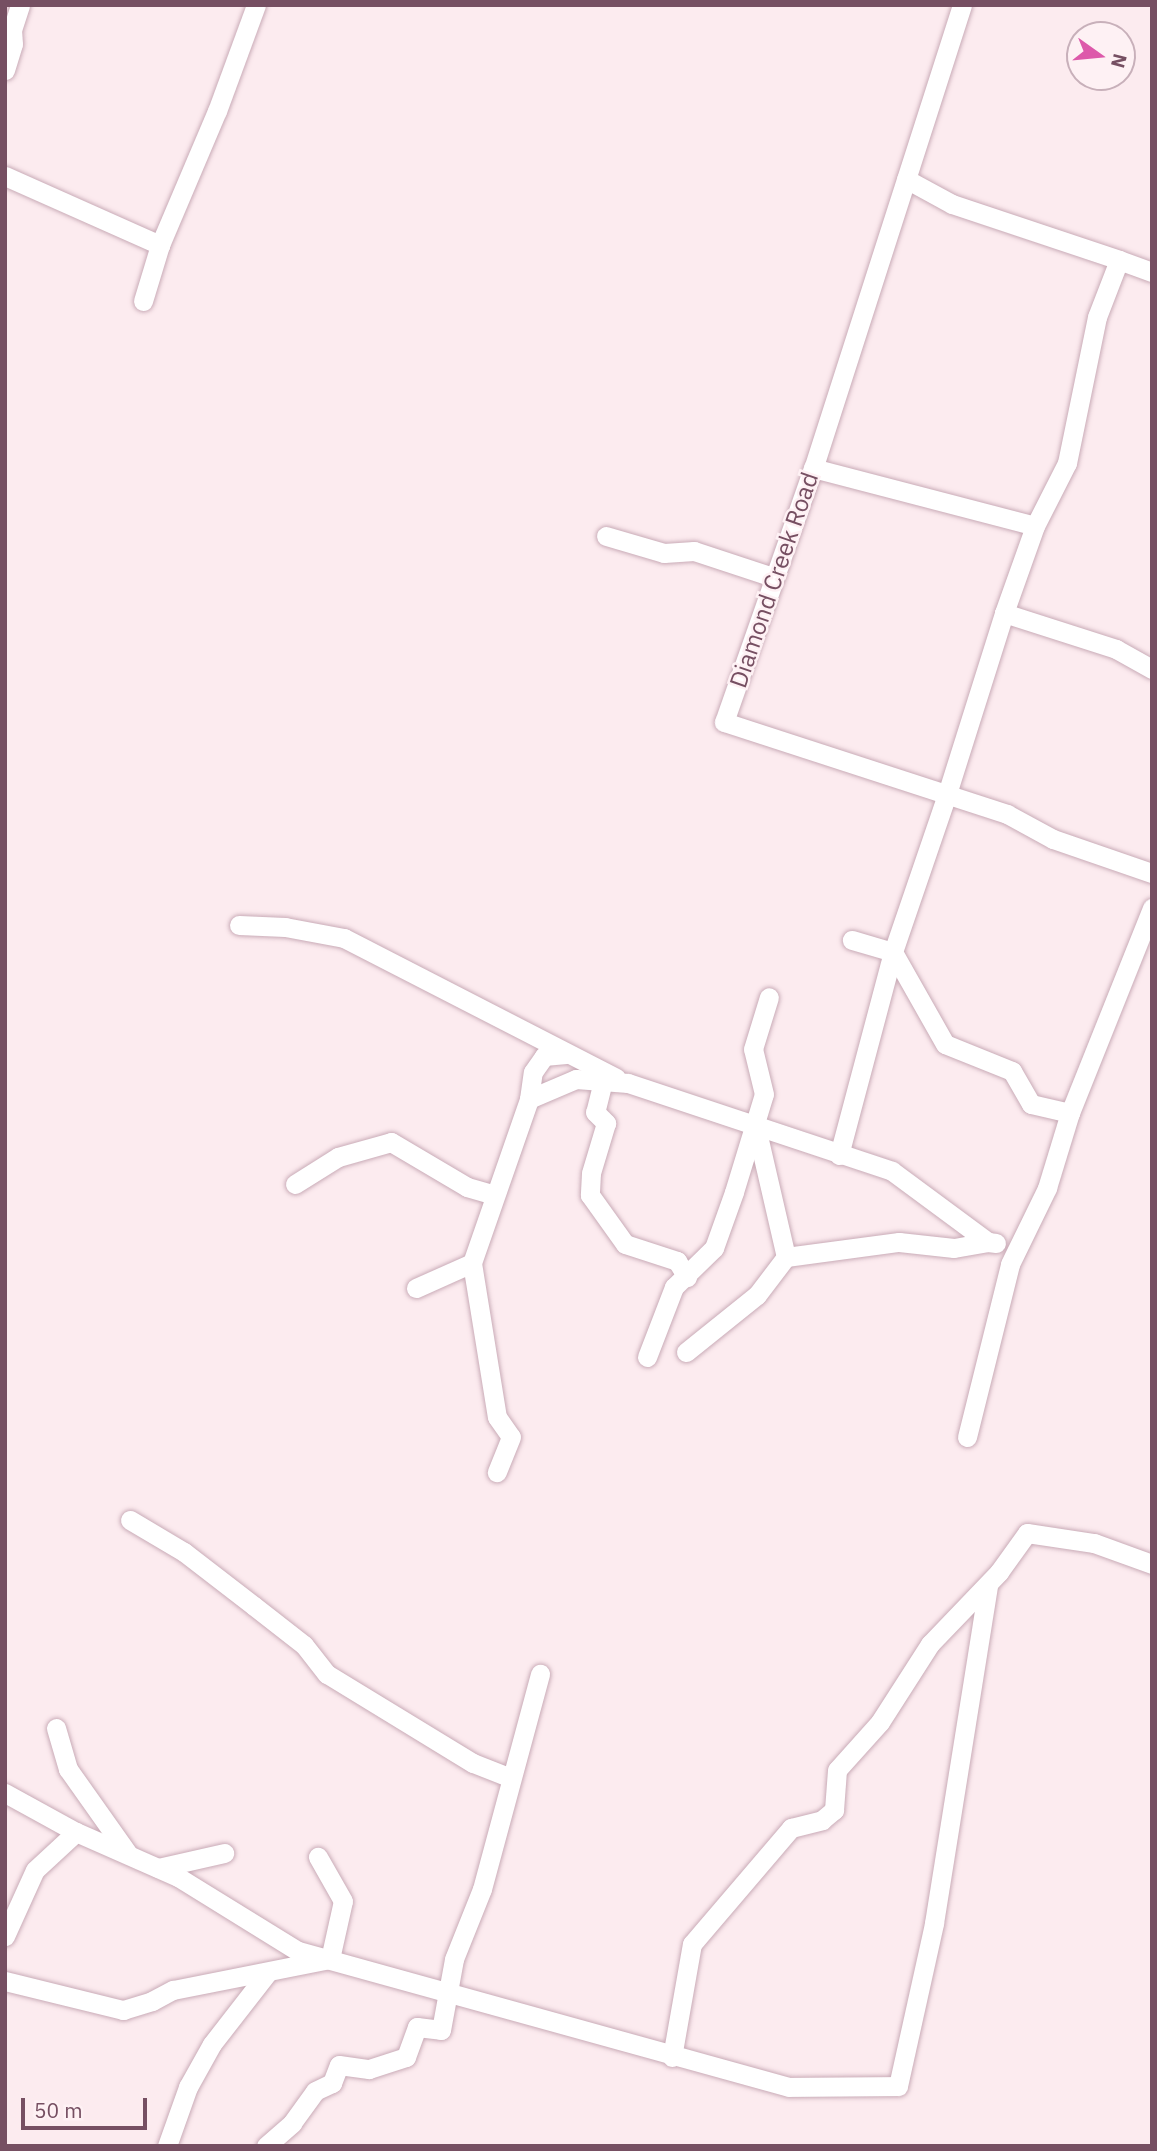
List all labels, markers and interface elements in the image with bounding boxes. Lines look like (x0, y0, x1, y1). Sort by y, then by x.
north arrow (1066, 21, 1136, 91)
text: N (1106, 51, 1133, 71)
street label: Diamond Creek Road (724, 468, 824, 692)
scale bar (24, 2084, 150, 2128)
text: 50 m (34, 2096, 83, 2124)

